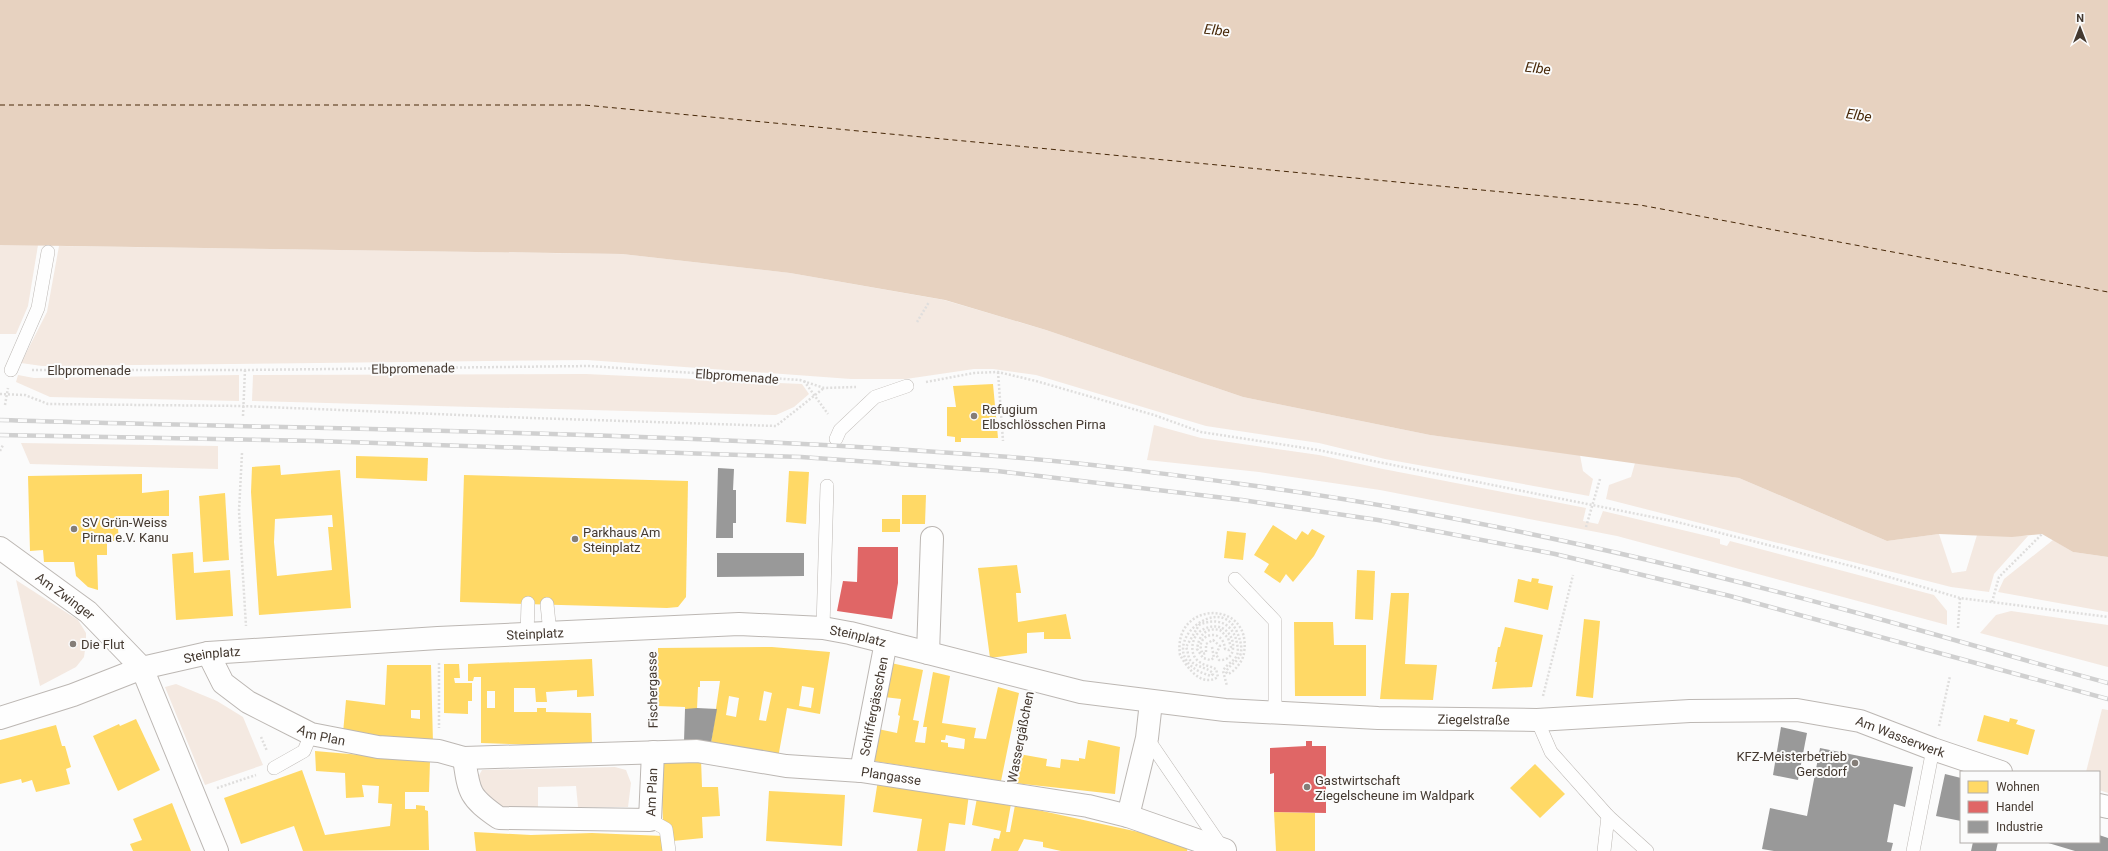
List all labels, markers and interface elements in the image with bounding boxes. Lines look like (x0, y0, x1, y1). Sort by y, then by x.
north arrow (2060, 8, 2100, 48)
text: N (2076, 12, 2084, 25)
water label: Elbe (1203, 20, 1231, 40)
water label: Elbe (1524, 58, 1552, 78)
water label: Elbe (1845, 105, 1873, 125)
street label: Elbpromenade (371, 360, 455, 377)
street label: Elbpromenade (47, 363, 131, 378)
street label: Elbpromenade (695, 366, 779, 387)
place label: Refugium Elbschlösschen Pirna (982, 402, 1106, 432)
marker: Refugium Elbschlösschen Pirna (969, 411, 979, 421)
place label: SV Grün-Weiss Pirna e.V. Kanu (82, 515, 169, 545)
marker: SV Grün-Weiss Pirna e.V. Kanu (69, 524, 79, 534)
place label: Parkhaus Am Steinplatz (583, 525, 660, 555)
marker: Parkhaus Am Steinplatz (570, 534, 580, 544)
street label: Am Zwinger (33, 570, 98, 623)
street label: Steinplatz (828, 622, 888, 650)
street label: Steinplatz (506, 625, 565, 643)
place label: Die Flut (81, 637, 125, 652)
marker: Die Flut (68, 639, 78, 649)
street label: Steinplatz (182, 644, 241, 666)
street label: Fischergasse (644, 651, 661, 729)
street label: Schiffergässchen (857, 655, 891, 757)
street label: Wassergäßchen (1004, 690, 1037, 784)
street label: Ziegelstraße (1437, 712, 1510, 728)
street label: Am Wasserwerk (1854, 713, 1947, 761)
street label: Am Plan (295, 721, 346, 748)
place label: KFZ-Meisterbetrieb Gersdorf (1736, 749, 1847, 779)
marker: KFZ-Meisterbetrieb Gersdorf (1850, 758, 1860, 768)
street label: Plangasse (860, 764, 922, 788)
street label: Am Plan (643, 768, 660, 817)
legend (1960, 771, 2100, 843)
place label: Gastwirtschaft Ziegelscheune im Waldpark (1315, 773, 1475, 803)
text: Wohnen (1996, 780, 2040, 794)
marker: Gastwirtschaft Ziegelscheune im Waldpark (1302, 782, 1312, 792)
text: Handel (1996, 800, 2034, 814)
text: Industrie (1996, 820, 2043, 834)

